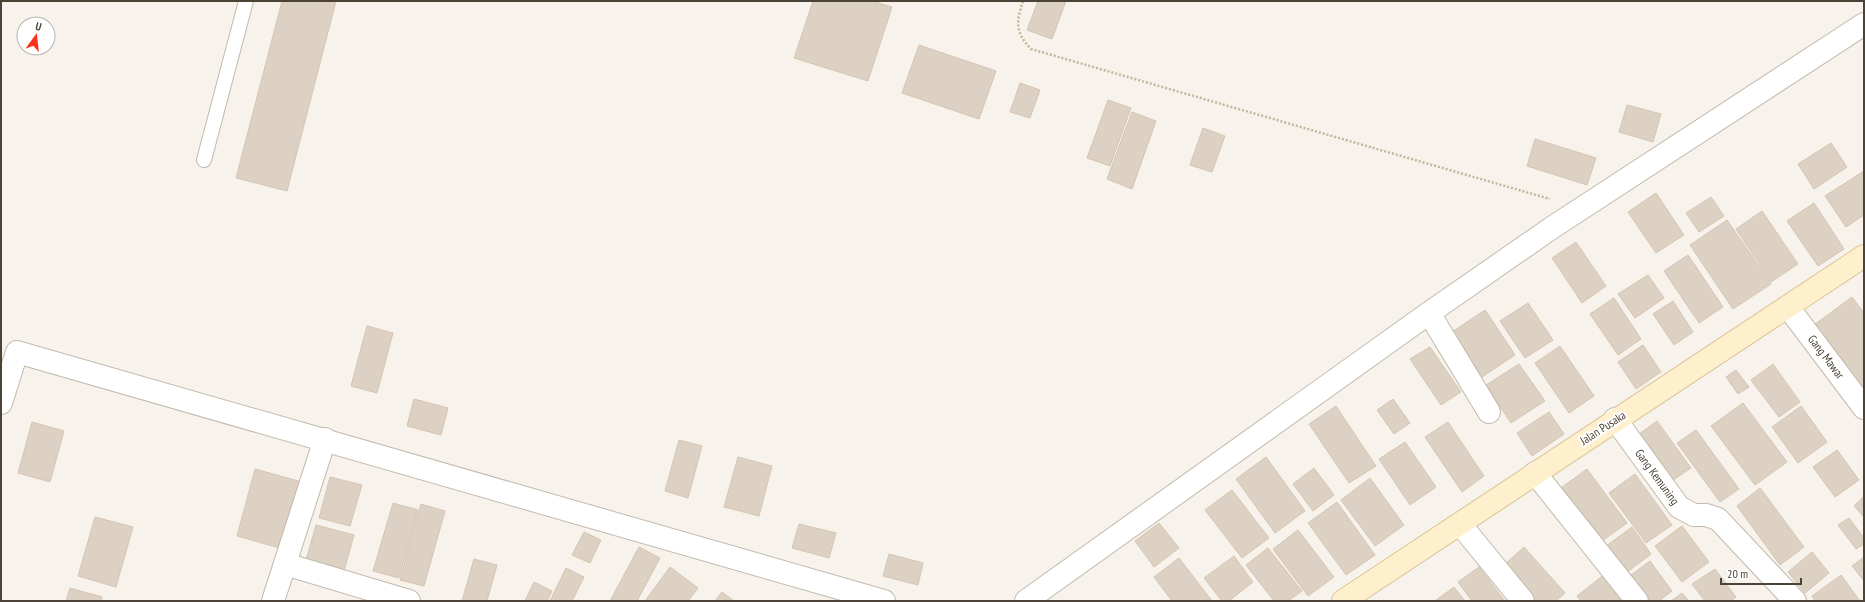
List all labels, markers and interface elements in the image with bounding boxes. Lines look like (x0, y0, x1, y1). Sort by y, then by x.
north arrow (16, 16, 56, 56)
text: U (34, 19, 43, 34)
street label: Gang Mawar (1805, 332, 1848, 382)
street label: Jalan Pusaka (1576, 407, 1629, 448)
street label: Gang Kemuning (1632, 446, 1683, 508)
scale bar (1721, 560, 1801, 586)
text: 20 m (1727, 566, 1748, 581)

